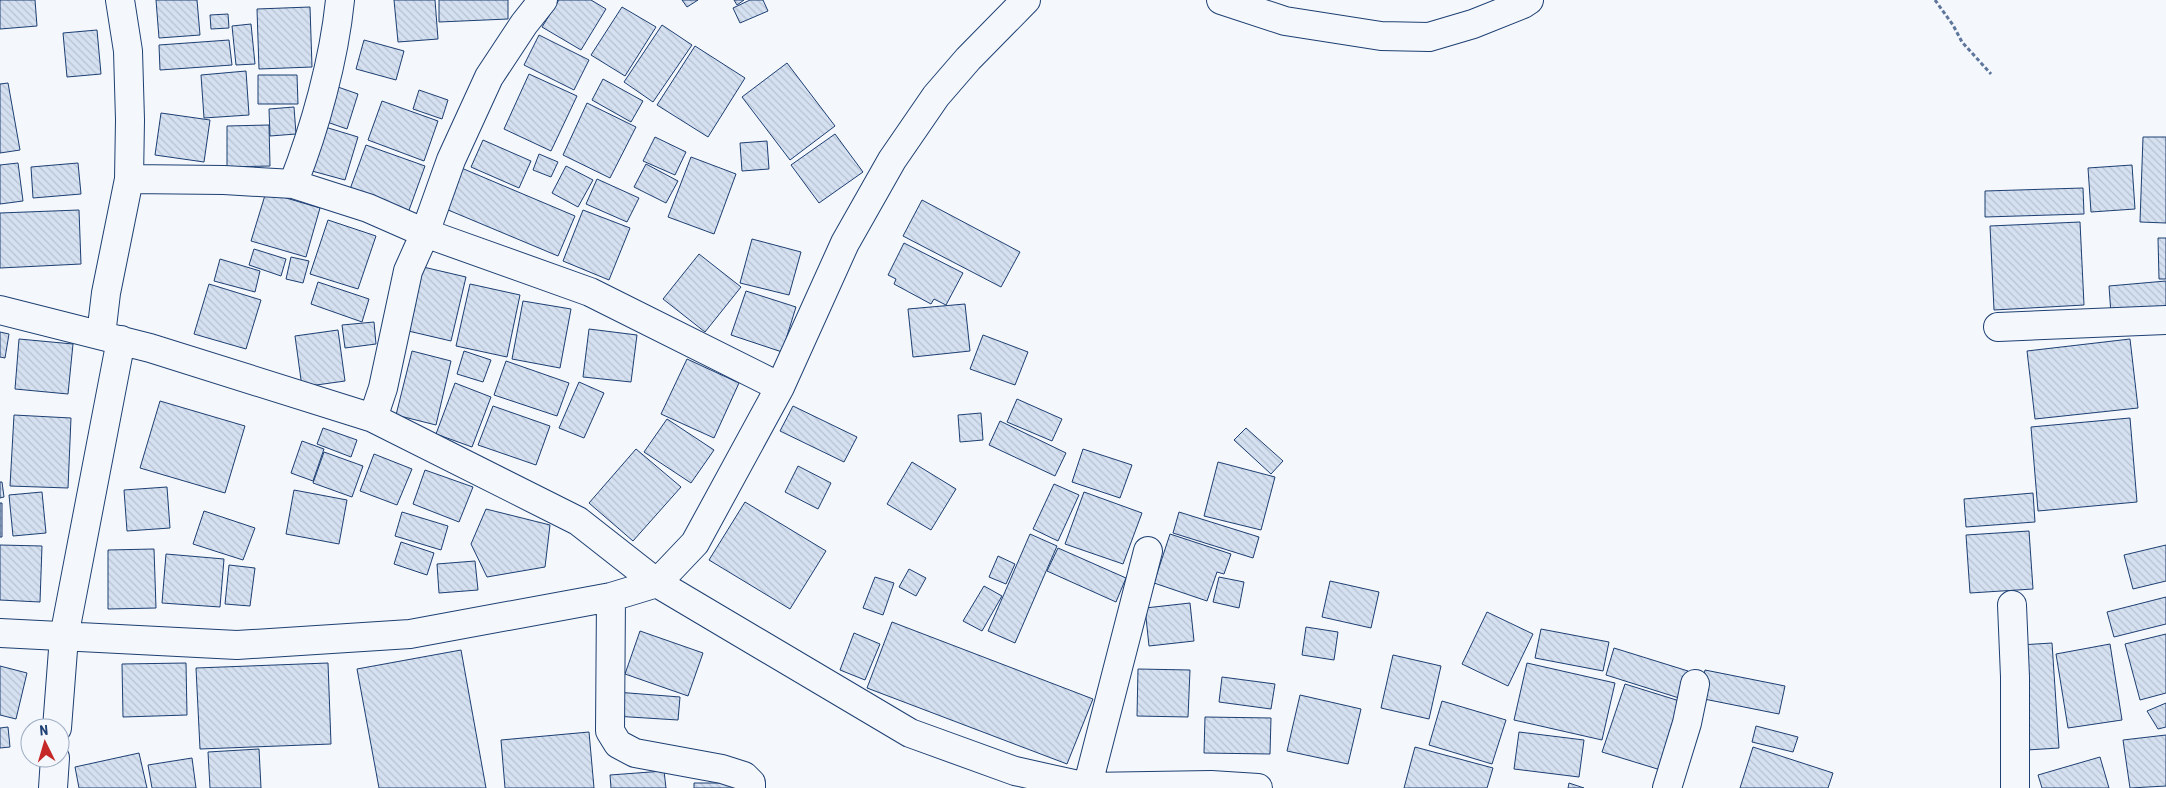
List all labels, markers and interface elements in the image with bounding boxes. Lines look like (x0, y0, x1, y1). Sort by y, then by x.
north arrow (20, 718, 70, 768)
text: N (39, 722, 49, 738)

